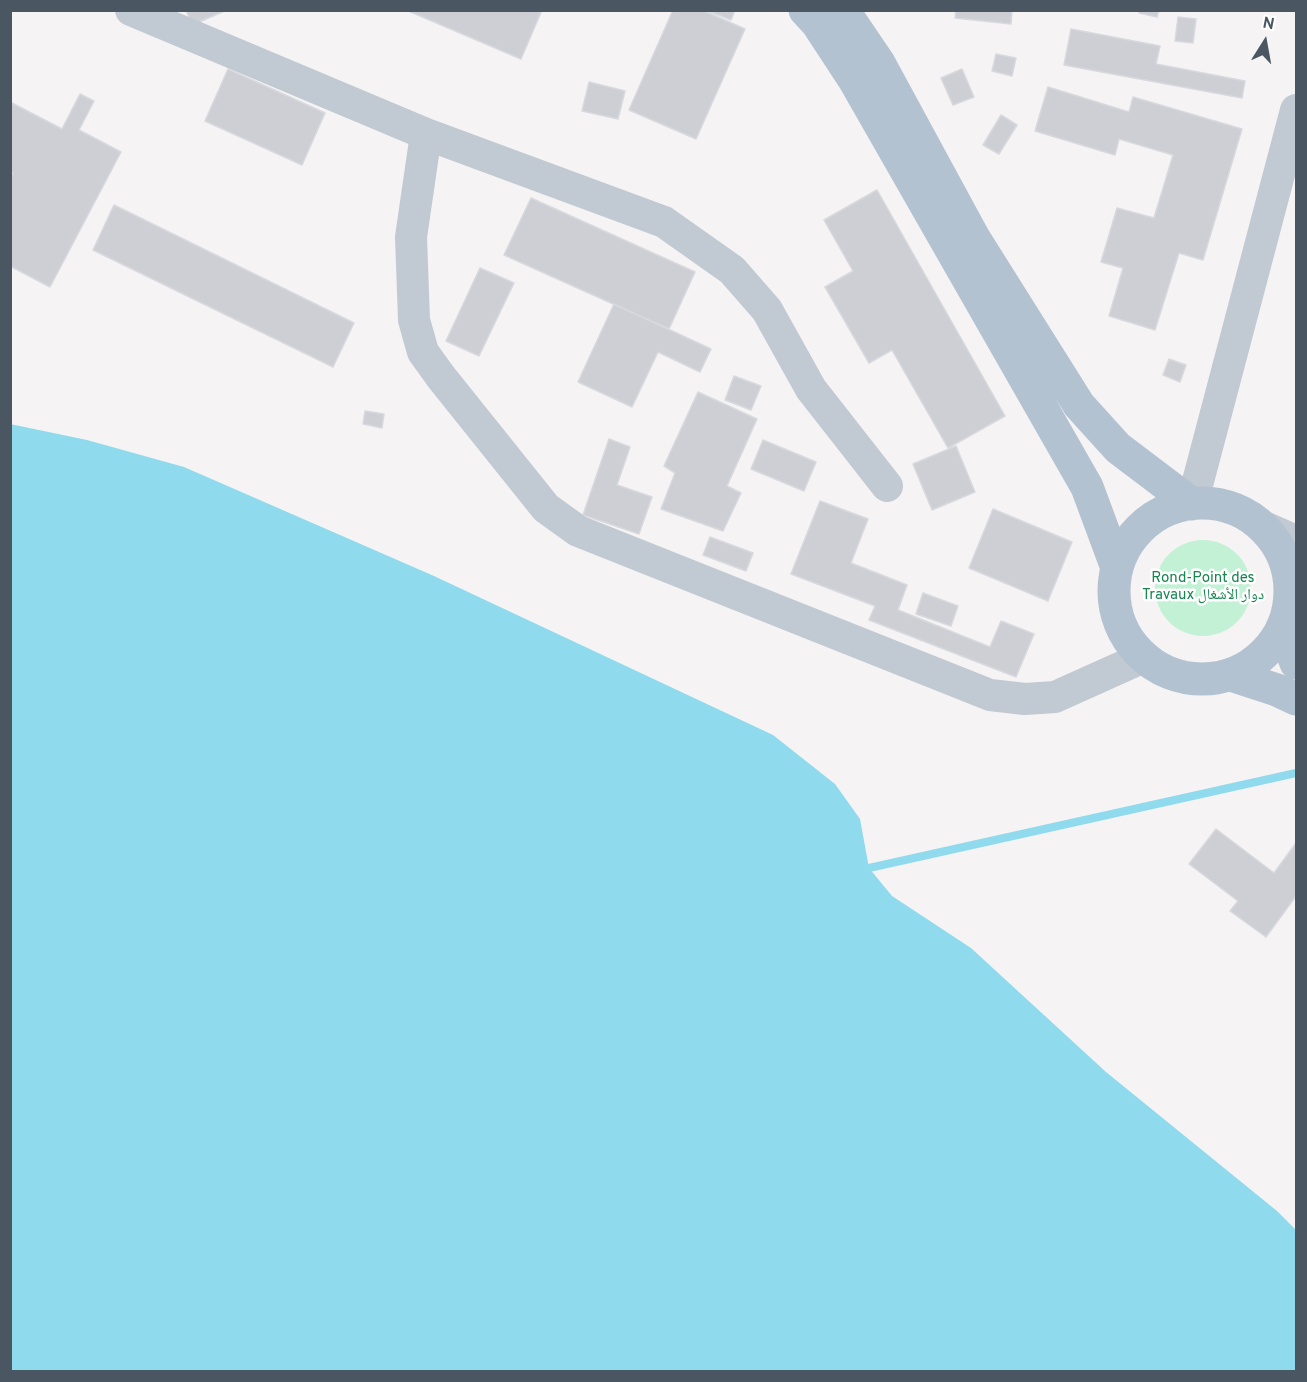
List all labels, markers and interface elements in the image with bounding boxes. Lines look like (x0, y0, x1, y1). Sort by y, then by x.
north arrow (1235, 12, 1295, 72)
text: N (1261, 13, 1276, 35)
park label: Rond-Point des Travaux دوار الأشغال (1142, 570, 1264, 605)

